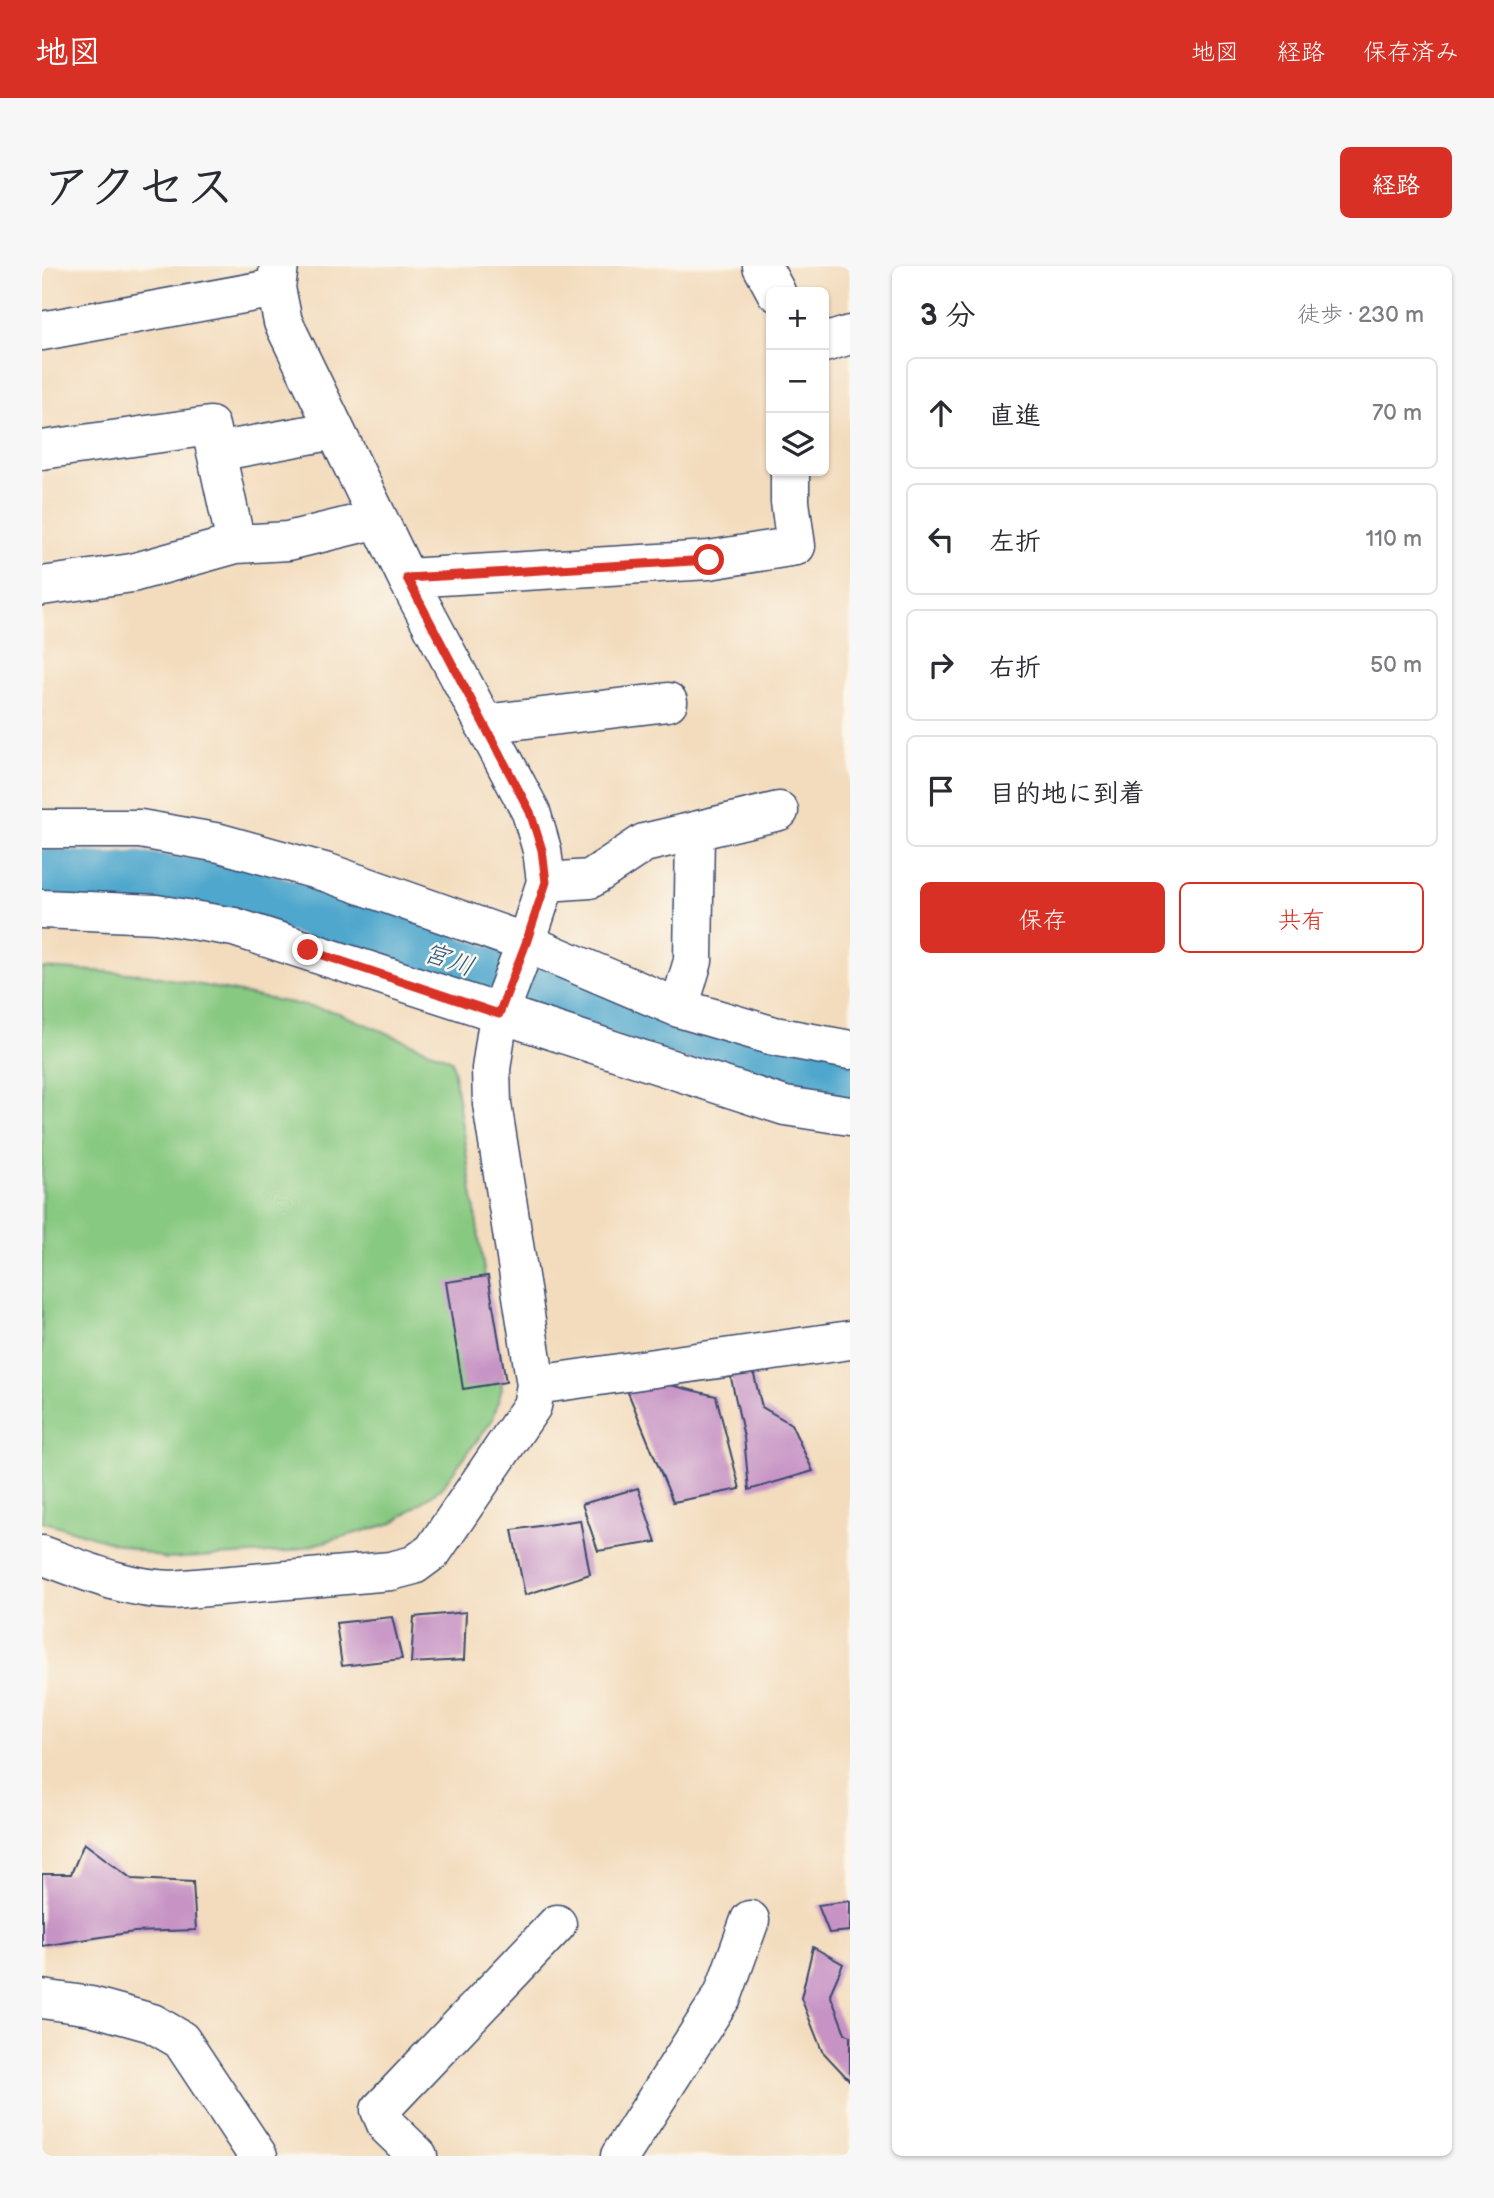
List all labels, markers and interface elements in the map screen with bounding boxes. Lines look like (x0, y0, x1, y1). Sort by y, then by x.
text: 地図 (35, 33, 101, 73)
text: 地図 (1191, 38, 1239, 67)
text: 経路 (1277, 38, 1325, 67)
text: 保存済み (1363, 38, 1459, 67)
button: 経路 (1340, 147, 1452, 218)
text: アクセス (42, 159, 235, 218)
map controls (766, 287, 829, 476)
button: + (766, 287, 829, 350)
text: 3 分 (920, 298, 976, 334)
text: 徒歩 · 230 m (1297, 301, 1424, 329)
button: − (766, 350, 829, 413)
icon: ahead (922, 394, 960, 432)
text: 70 m (1372, 399, 1422, 427)
text: 直進 (989, 401, 1041, 432)
button: layers (766, 413, 829, 476)
icon: left (922, 520, 960, 558)
text: 110 m (1365, 525, 1422, 553)
text: 左折 (989, 527, 1041, 558)
route start (693, 544, 724, 575)
icon: right (922, 646, 960, 684)
text: 50 m (1370, 651, 1422, 679)
text: 右折 (989, 653, 1041, 684)
icon: arrive (922, 772, 960, 810)
text: 目的地に到着 (989, 779, 1145, 810)
button: 保存 (920, 882, 1165, 953)
button: 共有 (1179, 882, 1424, 953)
route end (292, 934, 323, 965)
water label: 宮川 (419, 937, 478, 984)

